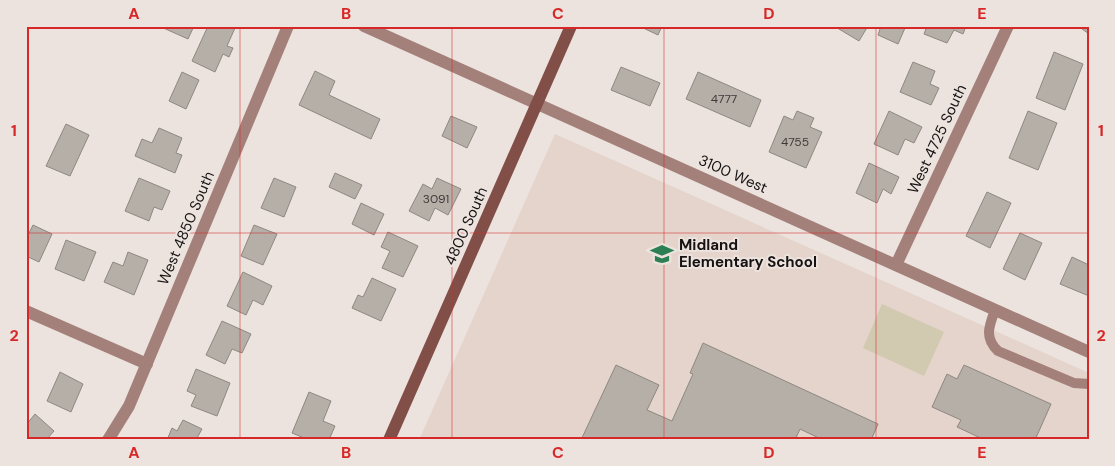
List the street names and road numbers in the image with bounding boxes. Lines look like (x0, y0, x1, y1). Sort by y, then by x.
street label: West 4725 South (903, 81, 971, 197)
street label: 3100 West (696, 150, 771, 198)
street label: West 4850 South (153, 168, 219, 288)
street label: 4800 South (440, 184, 492, 268)

